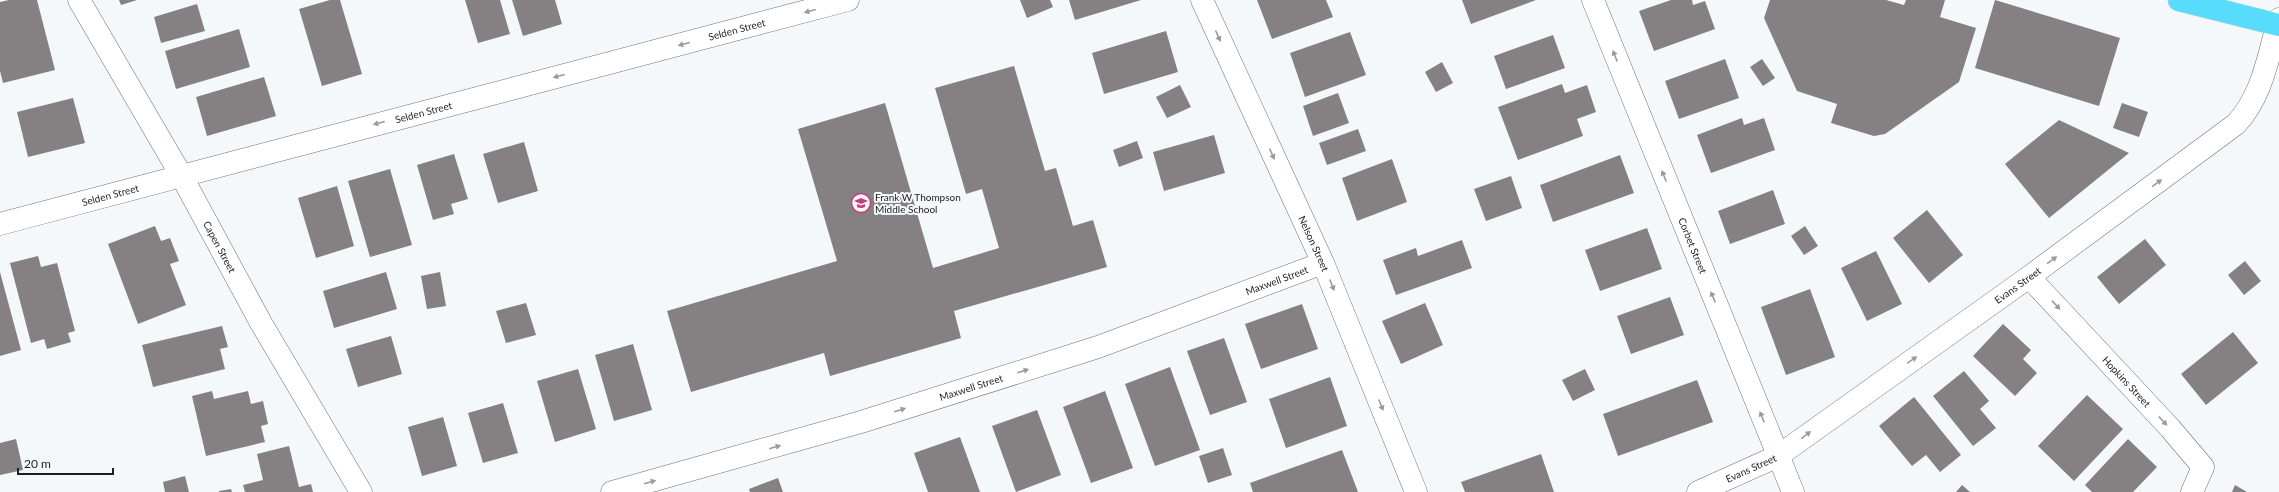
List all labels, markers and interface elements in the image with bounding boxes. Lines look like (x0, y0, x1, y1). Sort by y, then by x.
one-way arrow (804, 8, 816, 14)
street label: Selden Street (707, 16, 767, 43)
one-way arrow (1216, 30, 1222, 42)
one-way arrow (678, 41, 691, 47)
one-way arrow (1612, 50, 1618, 61)
one-way arrow (552, 74, 565, 80)
street label: Selden Street (394, 99, 454, 125)
one-way arrow (372, 121, 385, 127)
one-way arrow (1269, 148, 1275, 160)
one-way arrow (1661, 171, 1667, 182)
one-way arrow (2151, 179, 2162, 187)
street label: Selden Street (80, 182, 140, 208)
place label: Frank W Thompson Middle School (875, 191, 961, 215)
school or university icon: Frank W Thompson Middle School (850, 192, 872, 214)
street label: Nelson Street (1296, 214, 1332, 273)
street label: Corbet Street (1676, 216, 1710, 276)
street label: Capen Street (201, 219, 239, 275)
one-way arrow (2047, 256, 2057, 264)
street label: Maxwell Street (1244, 263, 1310, 297)
street label: Evans Street (1992, 264, 2044, 306)
one-way arrow (1329, 279, 1335, 290)
one-way arrow (1710, 291, 1716, 302)
one-way arrow (2051, 300, 2060, 310)
street label: Hopkins Street (2100, 354, 2153, 410)
one-way arrow (1907, 356, 1917, 364)
one-way arrow (1018, 367, 1030, 373)
street label: Maxwell Street (938, 371, 1005, 403)
one-way arrow (1378, 400, 1384, 412)
one-way arrow (894, 407, 906, 413)
one-way arrow (1758, 411, 1764, 423)
one-way arrow (2158, 416, 2168, 426)
one-way arrow (1801, 431, 1812, 439)
one-way arrow (769, 444, 781, 450)
scale bar (18, 450, 113, 476)
street label: Evans Street (1724, 451, 1779, 485)
text: 20 m (24, 456, 51, 471)
one-way arrow (644, 479, 656, 485)

